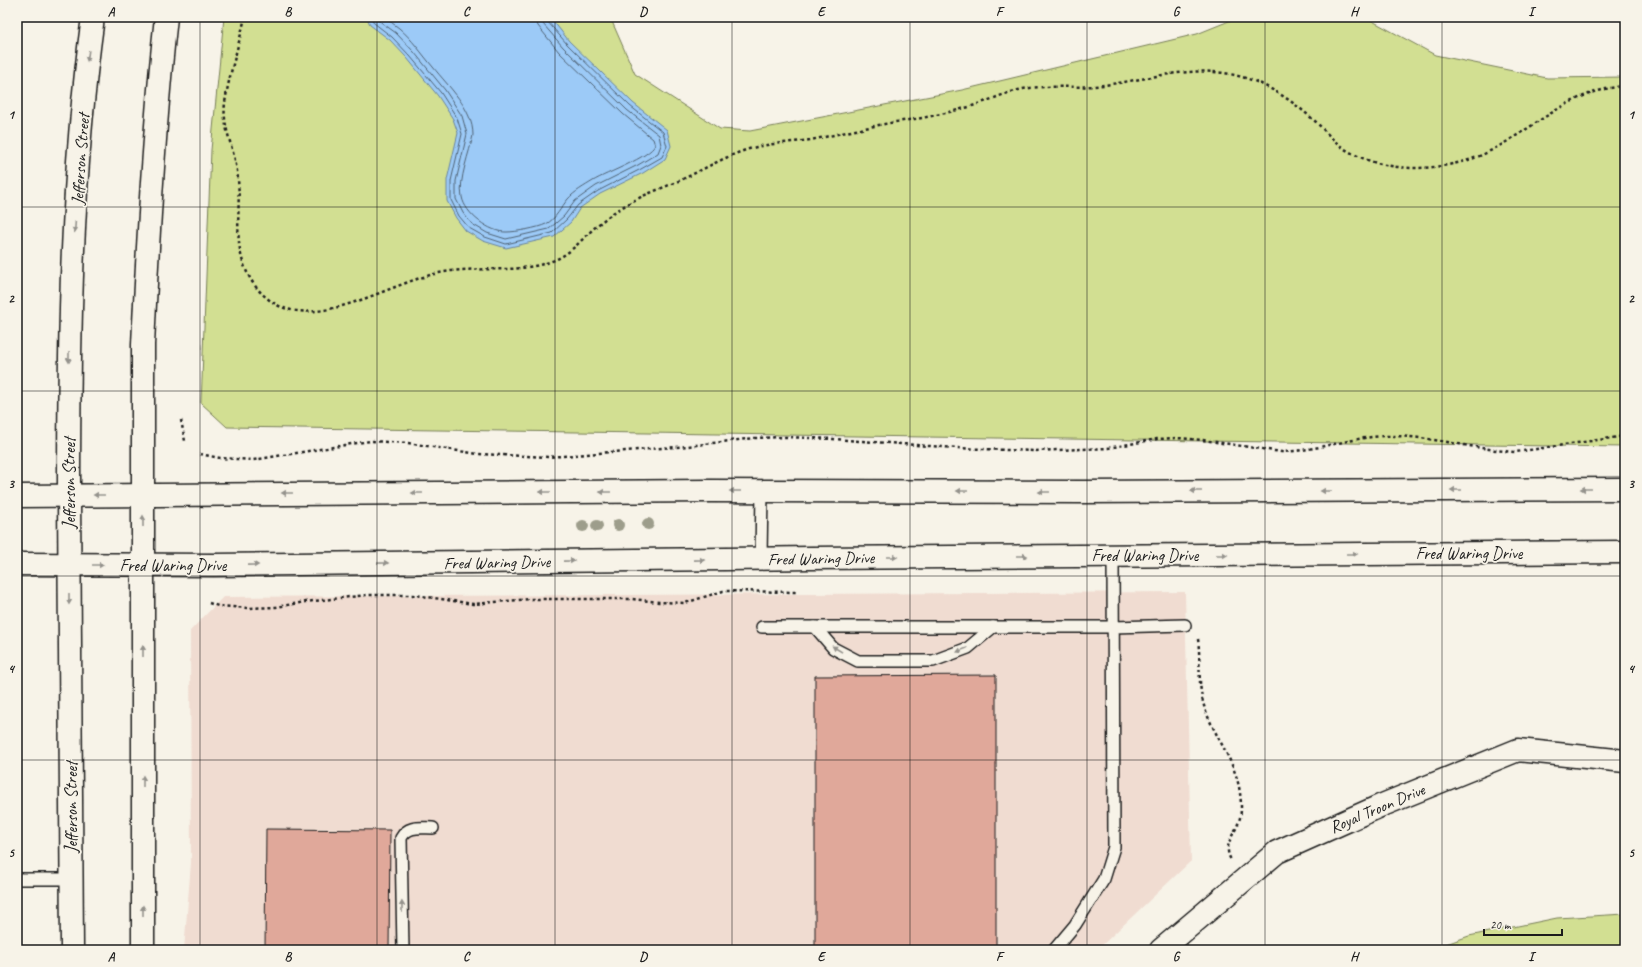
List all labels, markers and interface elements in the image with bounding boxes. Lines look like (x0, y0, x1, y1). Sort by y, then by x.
text: A (108, 4, 116, 20)
text: B (285, 4, 293, 20)
text: C (463, 4, 471, 20)
text: D (639, 4, 648, 20)
text: E (818, 4, 827, 20)
text: F (996, 4, 1005, 20)
text: G (1173, 4, 1181, 20)
text: H (1350, 4, 1360, 20)
text: I (1528, 4, 1537, 20)
one-way arrow (85, 50, 91, 62)
text: 1 (8, 107, 16, 123)
text: 1 (1628, 107, 1636, 123)
street label: Jefferson Street (67, 110, 94, 206)
one-way arrow (71, 221, 78, 233)
text: 2 (8, 291, 15, 307)
text: 2 (1628, 291, 1635, 307)
one-way arrow (66, 351, 72, 364)
street label: Jefferson Street (59, 435, 80, 530)
text: 3 (8, 476, 15, 492)
text: 3 (1628, 476, 1635, 492)
one-way arrow (1579, 486, 1592, 492)
one-way arrow (1449, 487, 1462, 493)
one-way arrow (728, 488, 741, 494)
one-way arrow (955, 488, 968, 494)
one-way arrow (1189, 488, 1202, 494)
one-way arrow (1319, 488, 1332, 494)
one-way arrow (538, 489, 551, 495)
one-way arrow (598, 489, 611, 495)
one-way arrow (1037, 489, 1050, 495)
one-way arrow (280, 490, 293, 496)
one-way arrow (410, 490, 423, 496)
one-way arrow (92, 492, 105, 498)
one-way arrow (140, 514, 146, 527)
street label: Fred Waring Drive (1416, 543, 1524, 564)
street label: Fred Waring Drive (1092, 545, 1200, 566)
street label: Fred Waring Drive (768, 547, 876, 570)
street label: Fred Waring Drive (444, 551, 552, 574)
one-way arrow (1346, 551, 1359, 557)
one-way arrow (1216, 552, 1229, 558)
one-way arrow (1016, 553, 1029, 559)
one-way arrow (886, 554, 899, 560)
street label: Fred Waring Drive (120, 555, 228, 576)
one-way arrow (693, 557, 706, 563)
one-way arrow (563, 558, 576, 564)
one-way arrow (377, 560, 390, 566)
one-way arrow (247, 561, 259, 568)
one-way arrow (92, 562, 105, 568)
one-way arrow (66, 593, 72, 606)
one-way arrow (140, 644, 146, 657)
one-way arrow (831, 646, 843, 653)
one-way arrow (956, 647, 968, 653)
text: 4 (8, 661, 16, 677)
text: 4 (1628, 661, 1636, 677)
street label: Jefferson Street (61, 759, 82, 854)
one-way arrow (140, 774, 146, 787)
street label: Royal Troon Drive (1327, 778, 1429, 838)
text: 5 (8, 845, 15, 861)
text: 5 (1628, 845, 1635, 861)
one-way arrow (399, 900, 405, 913)
one-way arrow (140, 904, 146, 917)
scale bar (1484, 911, 1562, 937)
text: 20 m (1490, 917, 1512, 933)
text: A (108, 949, 116, 965)
text: B (285, 949, 293, 965)
text: C (463, 949, 471, 965)
text: D (639, 949, 648, 965)
text: E (818, 949, 827, 965)
text: F (996, 949, 1005, 965)
text: G (1173, 949, 1181, 965)
text: H (1350, 949, 1360, 965)
text: I (1528, 949, 1537, 965)

